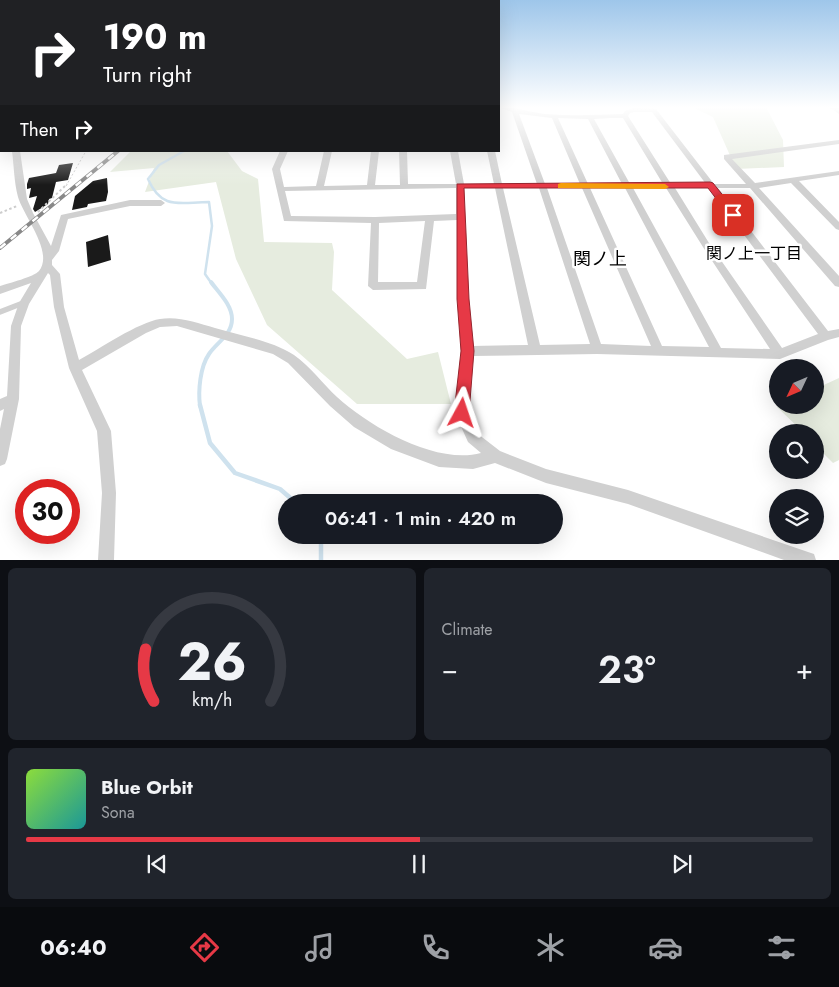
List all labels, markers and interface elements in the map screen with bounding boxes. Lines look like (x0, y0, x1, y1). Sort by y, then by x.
text: 190 m (103, 12, 207, 62)
icon: right (20, 20, 85, 85)
text: Turn right (103, 58, 191, 90)
icon: right (69, 115, 97, 143)
text: Then (20, 116, 59, 143)
pin (712, 194, 754, 236)
icon: arrive (719, 201, 747, 229)
district label: 関ノ上一丁目 (706, 242, 802, 265)
district label: 関ノ上 (573, 246, 627, 272)
north arrow (769, 359, 824, 414)
map controls (769, 359, 824, 544)
position arrow (435, 386, 487, 438)
button: search (769, 424, 824, 479)
speed limit sign: 30 (15, 479, 80, 544)
button: layers (769, 489, 824, 544)
text: 06:41 · 1 min · 420 m (325, 505, 516, 532)
text: Climate (442, 618, 493, 641)
text: 26 (177, 624, 246, 700)
text: 23° (598, 642, 656, 697)
text: − (442, 649, 458, 690)
text: + (796, 649, 813, 690)
text: km/h (192, 687, 232, 713)
text: Blue Orbit (101, 774, 193, 801)
text: Sona (101, 801, 135, 824)
icon: previous (143, 850, 171, 878)
icon: pause (405, 850, 433, 878)
icon: next (668, 850, 696, 878)
icon: directions (187, 930, 222, 965)
icon: music (302, 930, 337, 965)
icon: phone (418, 930, 453, 965)
icon: climate (533, 930, 568, 965)
icon: car (648, 930, 683, 965)
icon: filters (764, 930, 799, 965)
text: 06:40 (40, 931, 106, 963)

